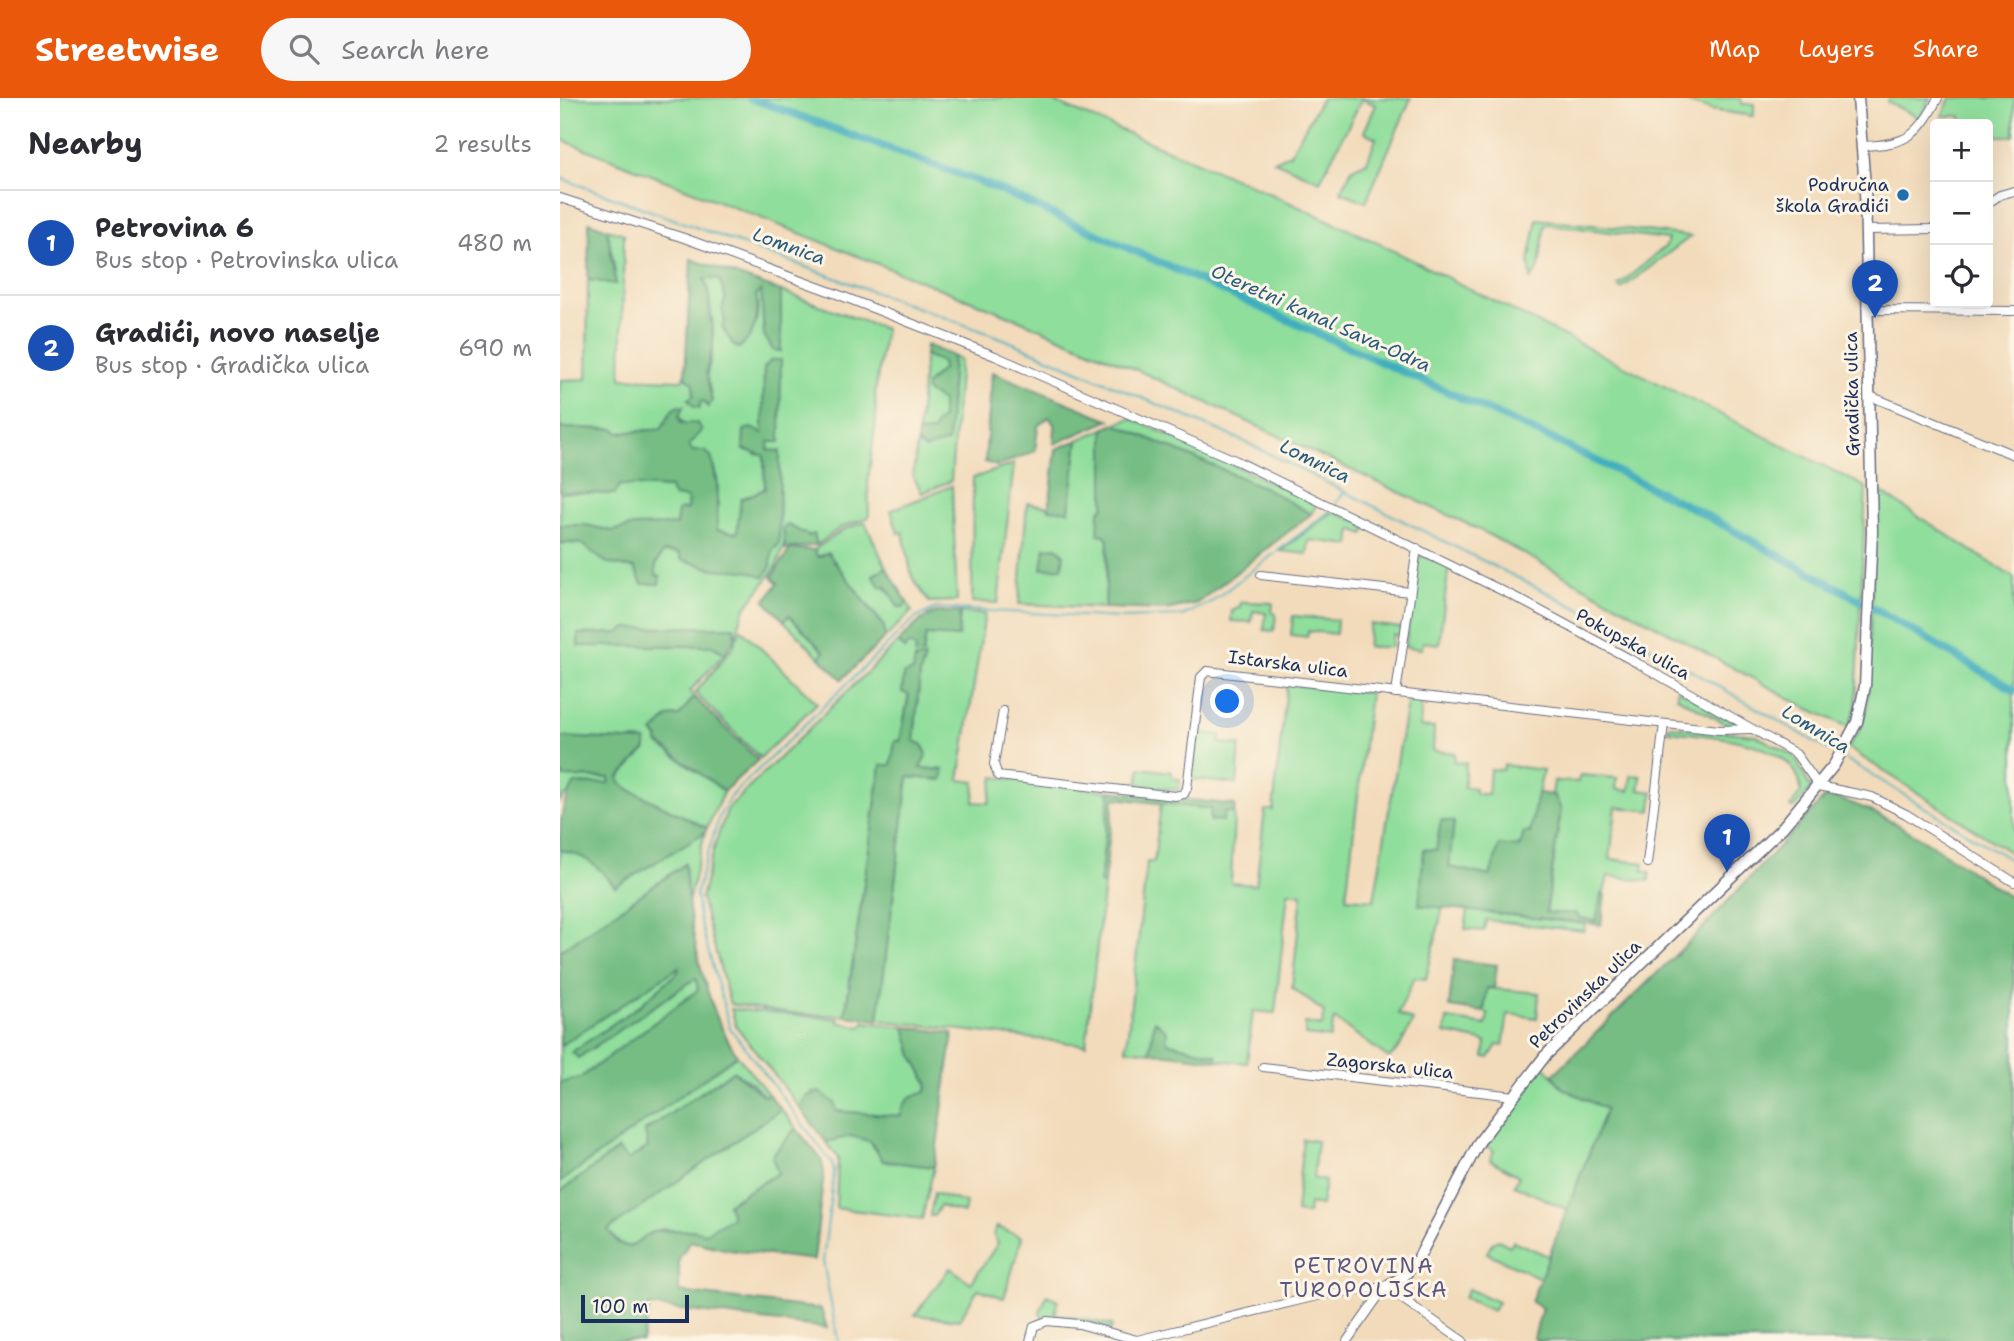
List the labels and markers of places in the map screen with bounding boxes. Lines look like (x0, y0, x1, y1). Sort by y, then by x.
place label: Područna škola Gradići (1776, 173, 1889, 218)
marker: Područna škola Gradići (1895, 187, 1911, 203)
pin: 2 (1852, 260, 1898, 318)
pin: 1 (1704, 814, 1750, 872)

